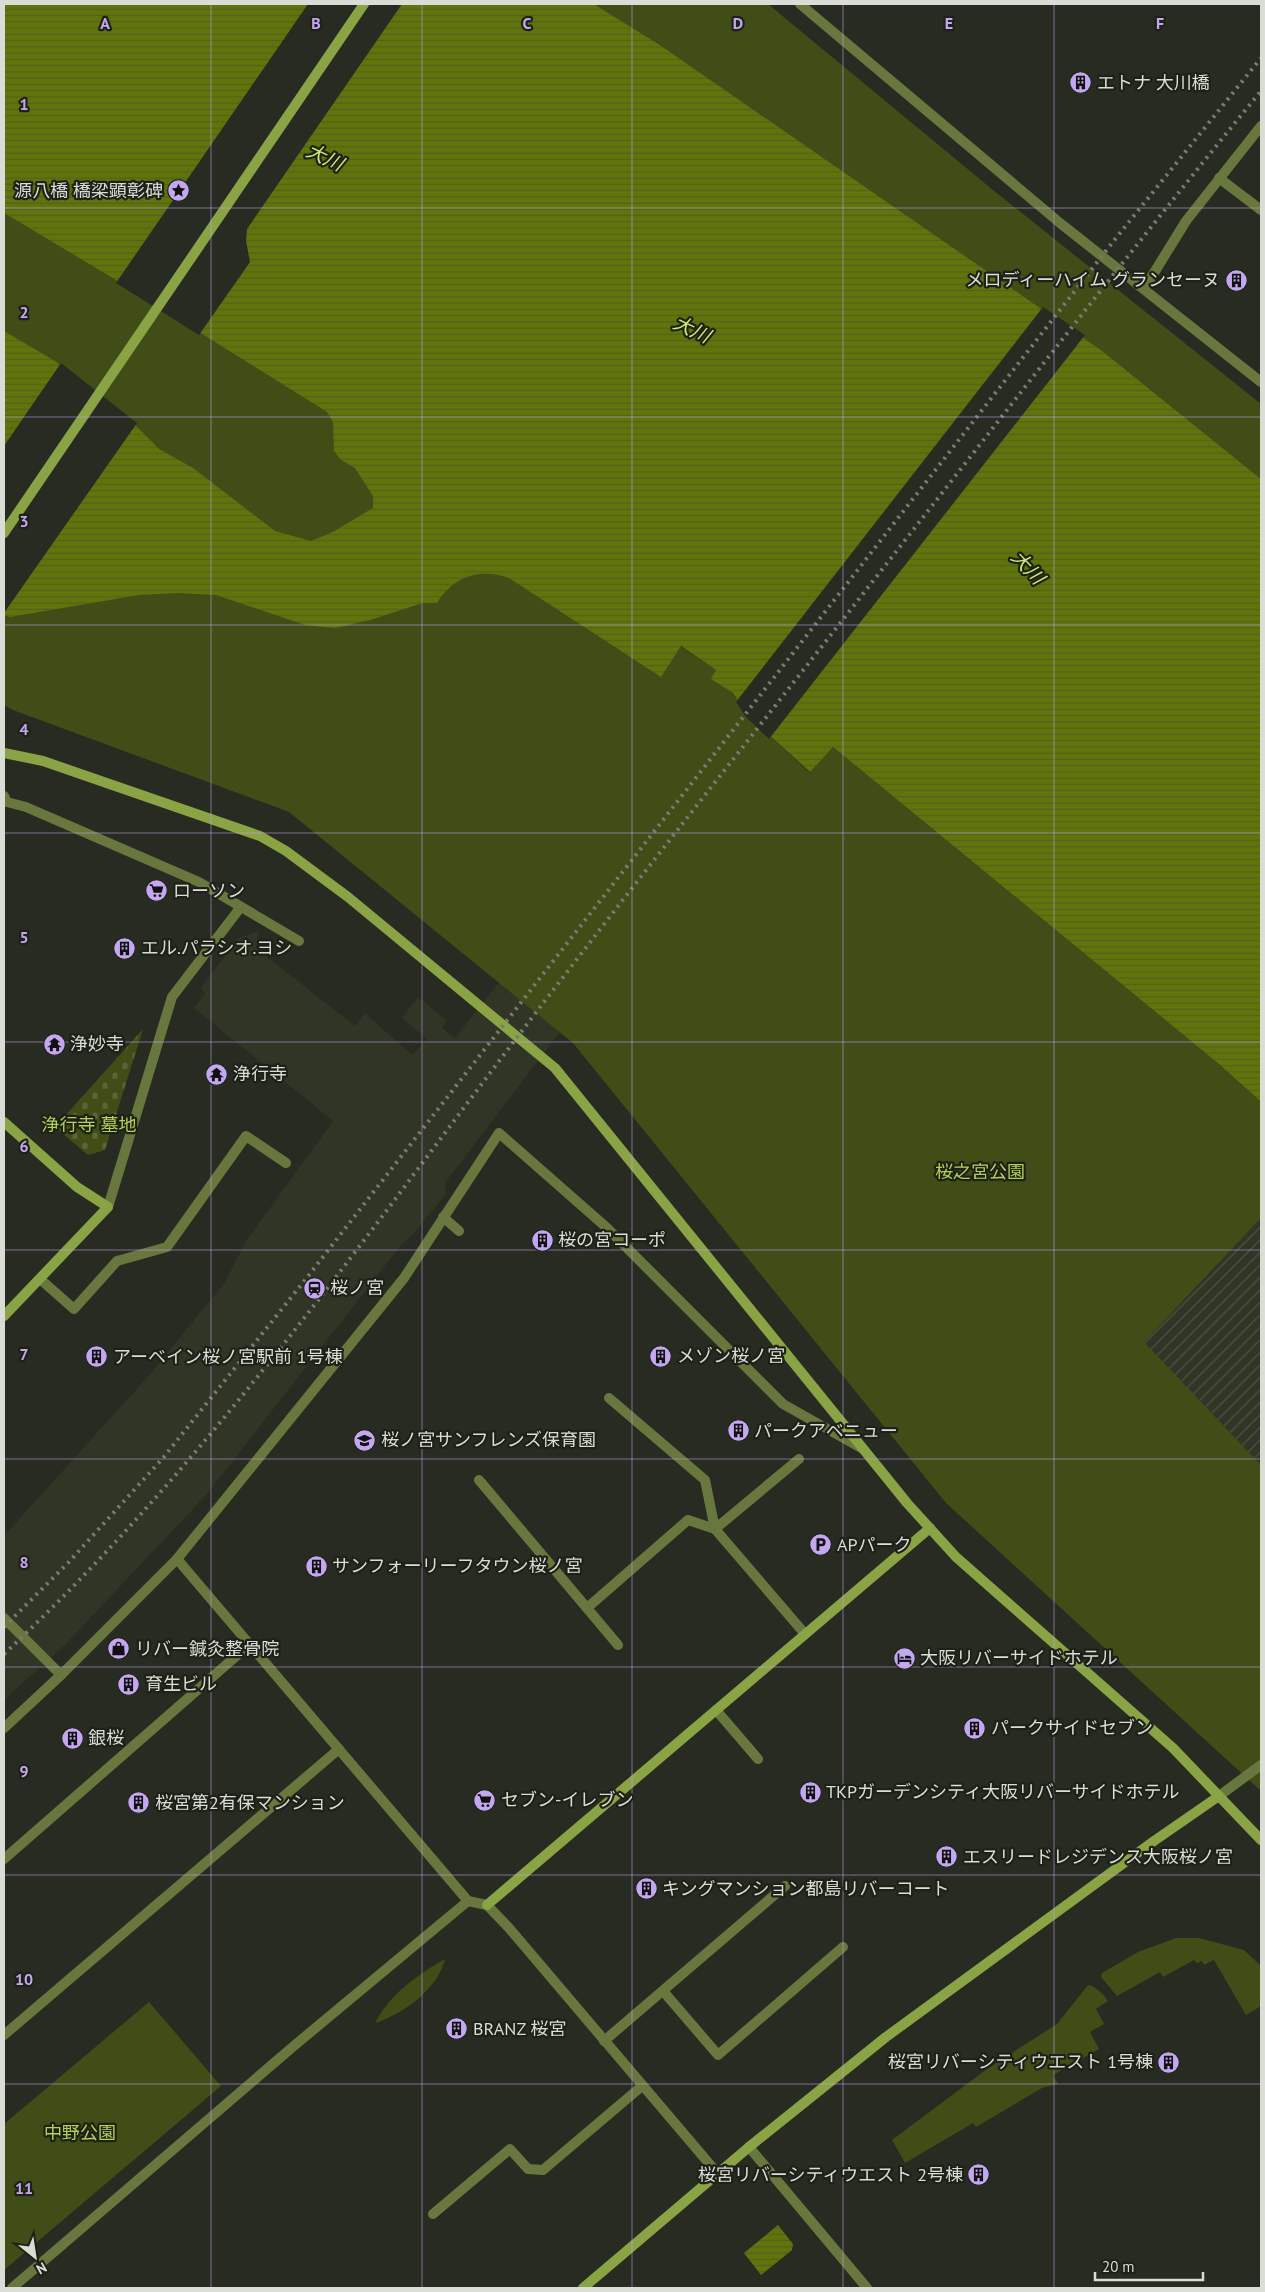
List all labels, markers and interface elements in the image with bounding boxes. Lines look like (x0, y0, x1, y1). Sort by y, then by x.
text: A (100, 13, 110, 33)
text: B (311, 13, 321, 33)
text: C (523, 13, 532, 33)
text: D (733, 13, 743, 33)
text: E (945, 13, 953, 33)
text: F (1156, 13, 1164, 33)
building icon: エトナ 大川橋 (1069, 71, 1093, 95)
place label: エトナ 大川橋 (1097, 71, 1210, 94)
text: 1 (19, 94, 29, 114)
water label: 大川 (303, 138, 349, 177)
place label: 源八橋 橋梁顕彰碑 (14, 179, 163, 202)
place icon: 源八橋 橋梁顕彰碑 (167, 179, 191, 203)
place label: メロディーハイム グランセーヌ (966, 268, 1220, 291)
building icon: メロディーハイム グランセーヌ (1224, 268, 1248, 292)
text: 2 (19, 302, 29, 322)
water label: 大川 (670, 310, 716, 349)
text: 3 (19, 511, 29, 531)
water label: 大川 (1006, 545, 1051, 591)
text: 4 (19, 719, 29, 739)
supermarket icon: ローソン (145, 879, 169, 903)
place label: ローソン (173, 879, 245, 902)
text: 5 (19, 927, 29, 947)
building icon: エル.パラシオ.ヨシ (113, 936, 137, 960)
place label: エル.パラシオ.ヨシ (141, 936, 292, 959)
temple icon: 浄妙寺 (42, 1032, 66, 1056)
place label: 浄妙寺 (70, 1032, 124, 1055)
temple icon: 浄行寺 (205, 1062, 229, 1086)
place label: 浄行寺 (233, 1062, 287, 1085)
park label: 浄行寺 墓地 (42, 1113, 136, 1136)
text: 6 (19, 1136, 29, 1156)
park label: 桜之宮公園 (935, 1160, 1025, 1183)
building icon: 桜の宮コーポ (530, 1228, 554, 1252)
place label: 桜の宮コーポ (558, 1228, 666, 1251)
station icon: 桜ノ宮 (302, 1276, 326, 1300)
place label: 桜ノ宮 (330, 1276, 384, 1299)
text: 7 (19, 1344, 29, 1364)
building icon: メゾン桜ノ宮 (649, 1344, 673, 1368)
place label: メゾン桜ノ宮 (677, 1344, 785, 1367)
building icon: アーベイン桜ノ宮駅前 1号棟 (85, 1345, 109, 1369)
place label: アーベイン桜ノ宮駅前 1号棟 (113, 1345, 343, 1368)
building icon: パークアベニュー (726, 1419, 750, 1443)
place label: パークアベニュー (754, 1419, 898, 1442)
school or university icon: 桜ノ宮サンフレンズ保育園 (353, 1428, 377, 1452)
place label: 桜ノ宮サンフレンズ保育園 (381, 1428, 596, 1451)
parking icon: APパーク (809, 1533, 833, 1557)
place label: APパーク (837, 1533, 912, 1556)
text: 8 (19, 1552, 29, 1572)
building icon: サンフォーリーフタウン桜ノ宮 (304, 1554, 328, 1578)
place label: サンフォーリーフタウン桜ノ宮 (332, 1554, 582, 1577)
shop icon: リバー鍼灸整骨院 (107, 1637, 131, 1661)
place label: リバー鍼灸整骨院 (135, 1637, 279, 1660)
hotel icon: 大阪リバーサイドホテル (892, 1646, 916, 1670)
place label: 大阪リバーサイドホテル (920, 1646, 1118, 1669)
building icon: 育生ビル (117, 1672, 141, 1696)
place label: 育生ビル (145, 1672, 217, 1695)
building icon: パークサイドセブン (963, 1716, 987, 1740)
place label: パークサイドセブン (991, 1716, 1153, 1739)
building icon: 銀桜 (60, 1726, 84, 1750)
place label: 銀桜 (88, 1726, 124, 1749)
text: 9 (19, 1761, 29, 1781)
building icon: TKPガーデンシティ大阪リバーサイドホテル (798, 1780, 822, 1804)
place label: TKPガーデンシティ大阪リバーサイドホテル (826, 1780, 1180, 1803)
supermarket icon: セブン-イレブン (473, 1788, 497, 1812)
place label: セブン-イレブン (501, 1788, 633, 1811)
building icon: 桜宮第2有保マンション (127, 1791, 151, 1815)
place label: 桜宮第2有保マンション (155, 1791, 345, 1814)
building icon: エスリードレジデンス大阪桜ノ宮 (935, 1845, 959, 1869)
place label: エスリードレジデンス大阪桜ノ宮 (963, 1845, 1233, 1868)
building icon: キングマンション都島リバーコート (634, 1877, 658, 1901)
place label: キングマンション都島リバーコート (662, 1877, 949, 1900)
text: 10 (15, 1969, 33, 1989)
building icon: BRANZ 桜宮 (445, 2017, 469, 2041)
place label: BRANZ 桜宮 (473, 2017, 566, 2040)
place label: 桜宮リバーシティウエスト 1号棟 (888, 2050, 1153, 2073)
building icon: 桜宮リバーシティウエスト 1号棟 (1157, 2050, 1181, 2074)
park label: 中野公園 (44, 2121, 116, 2144)
place label: 桜宮リバーシティウエスト 2号棟 (698, 2163, 963, 2186)
building icon: 桜宮リバーシティウエスト 2号棟 (967, 2163, 991, 2187)
text: 11 (15, 2178, 33, 2198)
north arrow (10, 2232, 60, 2282)
scale bar (1095, 2250, 1202, 2282)
text: 20 m (1102, 2257, 1135, 2276)
text: N (33, 2258, 50, 2278)

